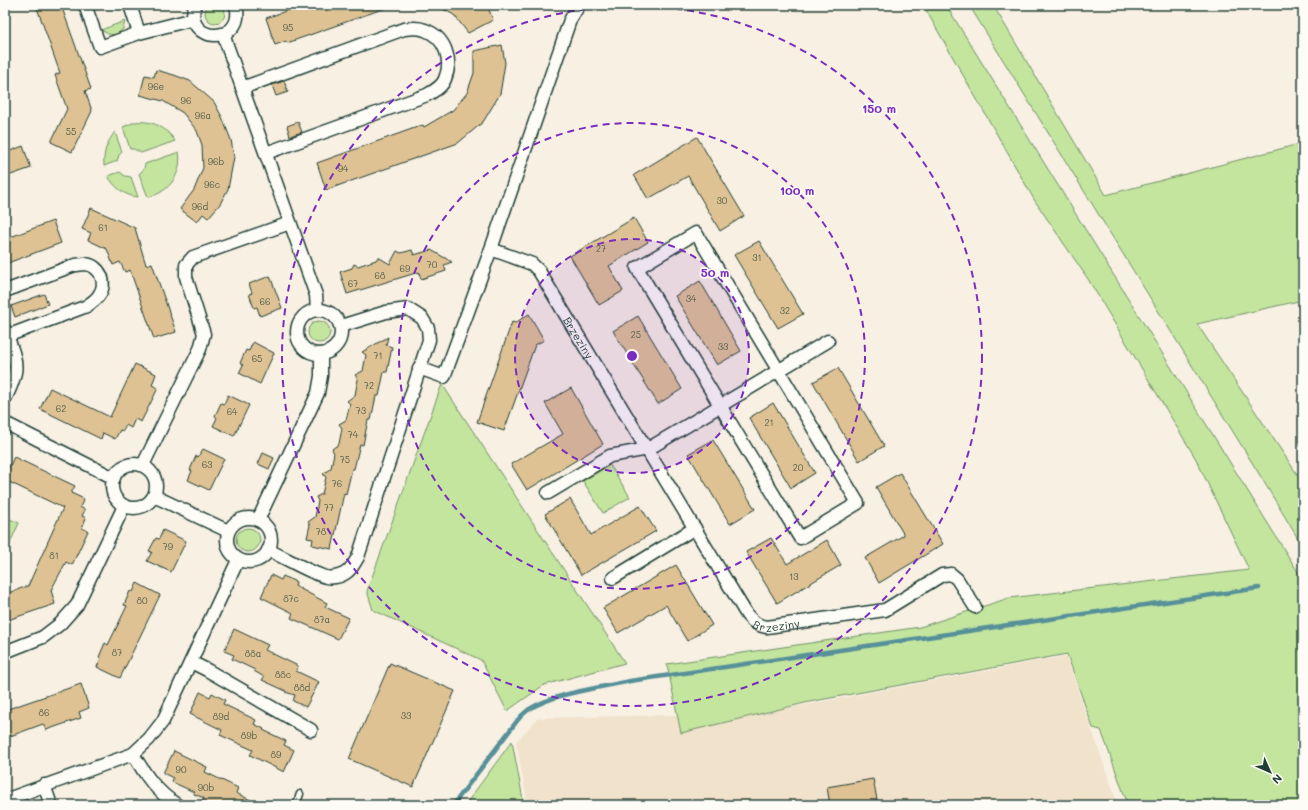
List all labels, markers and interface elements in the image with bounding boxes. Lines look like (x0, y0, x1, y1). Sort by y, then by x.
house number: 95 (283, 22, 293, 33)
house number: 96e (148, 81, 164, 92)
house number: 96 (181, 95, 191, 106)
text: 150 m (862, 100, 896, 116)
house number: 96a (195, 110, 212, 121)
house number: 55 (66, 126, 76, 137)
house number: 96b (208, 156, 225, 167)
house number: 94 (338, 163, 349, 174)
house number: 96c (204, 179, 220, 190)
text: 100 m (780, 182, 814, 198)
house number: 30 (717, 195, 728, 206)
house number: 96d (192, 201, 209, 212)
house number: 61 (98, 222, 108, 233)
house number: 27 (596, 243, 606, 254)
house number: 31 (752, 252, 762, 263)
house number: 70 (427, 259, 438, 270)
house number: 69 (400, 263, 411, 274)
text: 50 m (701, 264, 729, 280)
house number: 68 (375, 270, 386, 281)
house number: 67 (348, 278, 358, 289)
house number: 34 (686, 293, 697, 304)
house number: 66 (260, 296, 270, 307)
house number: 32 (780, 305, 790, 316)
street label: Brzeziny (561, 313, 598, 361)
house number: 25 (631, 329, 641, 340)
house number: 33 (718, 341, 728, 352)
centre of rings (625, 349, 639, 363)
house number: 71 (373, 350, 383, 361)
house number: 65 (252, 353, 262, 364)
house number: 72 (364, 380, 374, 391)
house number: 62 (56, 403, 66, 414)
house number: 73 (356, 405, 366, 416)
house number: 64 (227, 406, 238, 417)
house number: 21 (764, 417, 774, 428)
house number: 74 (348, 429, 359, 440)
house number: 75 (340, 454, 350, 465)
house number: 63 (202, 459, 212, 470)
house number: 20 (793, 462, 804, 473)
house number: 76 (332, 478, 342, 489)
house number: 77 (324, 502, 334, 513)
house number: 78 (316, 526, 327, 537)
house number: 79 (163, 541, 174, 552)
house number: 81 (49, 550, 59, 561)
house number: 13 (789, 571, 799, 582)
house number: 87c (283, 593, 299, 604)
house number: 80 (137, 595, 148, 606)
house number: 87a (314, 614, 330, 625)
street label: Brzeziny (750, 615, 801, 635)
house number: 87 (112, 647, 122, 658)
house number: 88a (245, 648, 262, 659)
house number: 88c (275, 669, 291, 680)
house number: 88d (294, 682, 311, 693)
house number: 86 (39, 707, 49, 718)
house number: 33 (401, 710, 411, 721)
house number: 89d (213, 711, 230, 722)
house number: 89b (241, 730, 258, 741)
house number: 89 (271, 749, 282, 760)
north arrow (1250, 752, 1290, 792)
house number: 90 (176, 764, 187, 775)
text: N (1269, 771, 1286, 788)
house number: 90b (198, 782, 215, 793)

